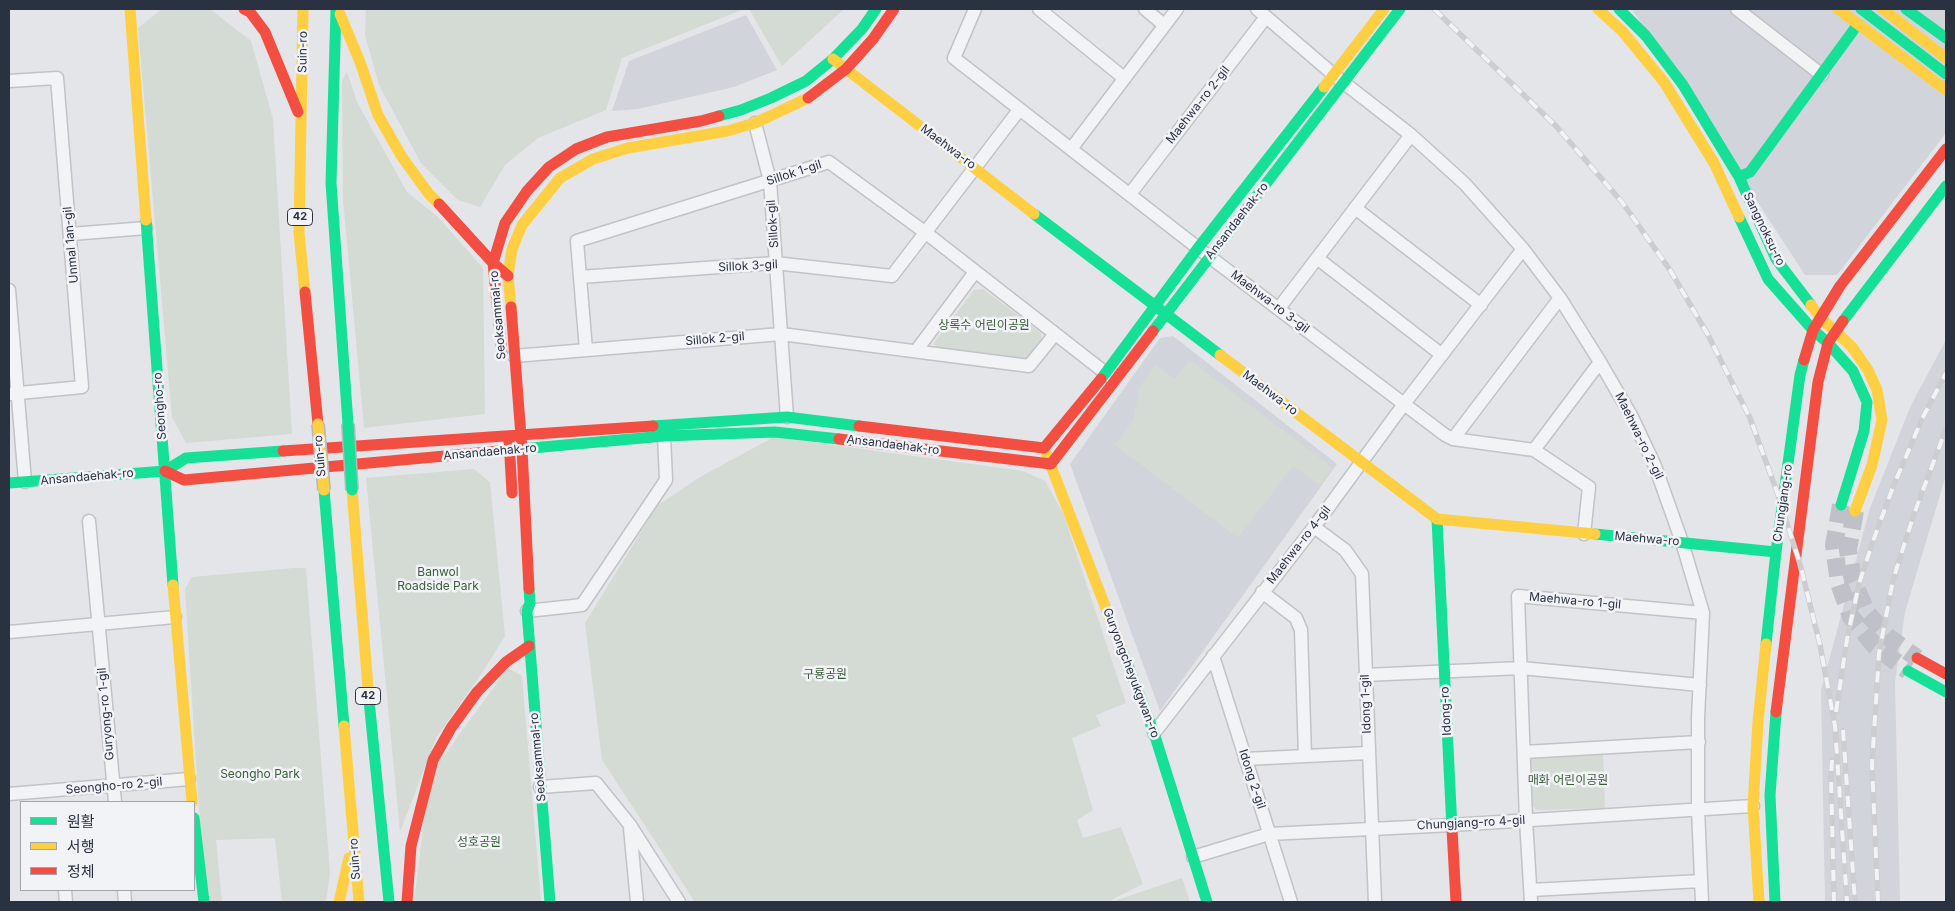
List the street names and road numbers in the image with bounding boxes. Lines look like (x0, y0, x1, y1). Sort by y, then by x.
street label: Suin-ro (295, 31, 311, 73)
street label: Maehwa-ro 2-gil (1163, 63, 1233, 147)
street label: Maehwa-ro (918, 122, 978, 172)
street label: Sillok 1-gil (765, 157, 823, 189)
street label: Ansandaehak-ro (1203, 180, 1271, 262)
street label: Sangnoksu-ro (1740, 190, 1788, 268)
street label: Sillok-gil (764, 199, 782, 249)
street label: Unmal 1an-gil (60, 206, 82, 284)
road number: 42 (288, 208, 312, 226)
street label: Sillok 3-gil (718, 257, 778, 275)
street label: Maehwa-ro 3-gil (1228, 268, 1312, 336)
street label: Seoksammal-ro (487, 270, 509, 360)
street label: Sillok 2-gil (685, 329, 745, 349)
street label: Maehwa-ro (1240, 368, 1300, 418)
street label: Seongho-ro (150, 372, 170, 440)
street label: Maehwa-ro 2-gil (1612, 390, 1666, 482)
street label: Ansandaehak-ro (846, 432, 940, 458)
street label: Suin-ro (311, 435, 329, 477)
street label: Ansandaehak-ro (443, 441, 537, 463)
street label: Chungjang-ro (1770, 463, 1796, 543)
street label: Ansandaehak-ro (40, 466, 134, 488)
street label: Maehwa-ro 4-gil (1264, 503, 1334, 587)
street label: Maehwa-ro (1614, 529, 1680, 549)
street label: Maehwa-ro 1-gil (1528, 590, 1622, 612)
street label: Guryongcheyukgwan-ro (1100, 606, 1162, 740)
street label: Guryong-ro 1-gil (95, 667, 117, 761)
street label: Idong 1-gil (1358, 674, 1374, 734)
street label: Idong-ro (1438, 686, 1454, 736)
road number: 42 (356, 688, 380, 704)
street label: Seoksammal-ro (527, 712, 549, 802)
street label: Idong 2-gil (1236, 747, 1268, 811)
street label: Seongho-ro 2-gil (65, 775, 163, 797)
street label: Chungjang-ro 4-gil (1417, 813, 1525, 833)
street label: Suin-ro (346, 838, 364, 880)

